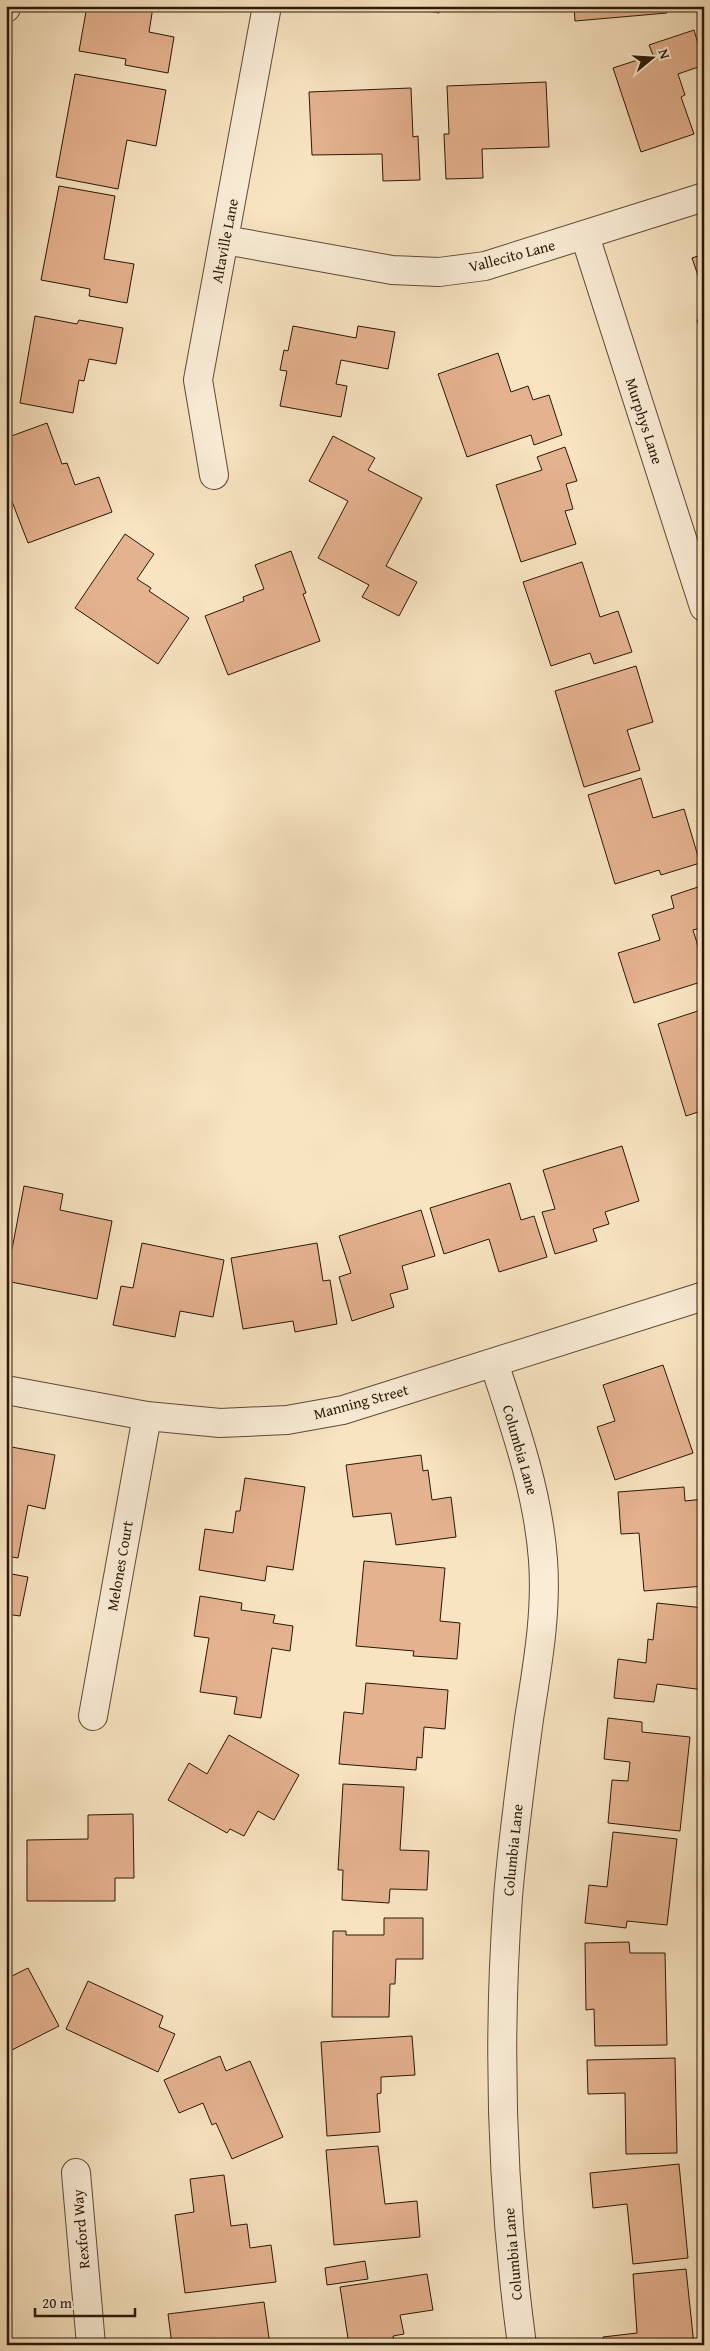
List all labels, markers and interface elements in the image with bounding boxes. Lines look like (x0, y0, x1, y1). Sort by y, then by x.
north arrow (628, 32, 678, 82)
text: N (653, 46, 676, 62)
street label: Altaville Lane (206, 197, 243, 285)
street label: Vallecito Lane (466, 234, 557, 277)
street label: Murphys Lane (621, 375, 668, 467)
street label: Manning Street (311, 1379, 411, 1424)
street label: Columbia Lane (498, 1402, 543, 1497)
street label: Melones Court (101, 1518, 138, 1613)
street label: Columbia Lane (497, 1803, 528, 1897)
street label: Rexford Way (67, 2188, 94, 2270)
street label: Columbia Lane (498, 2207, 527, 2301)
scale bar (35, 2286, 135, 2318)
text: 20 m (42, 2292, 73, 2313)

